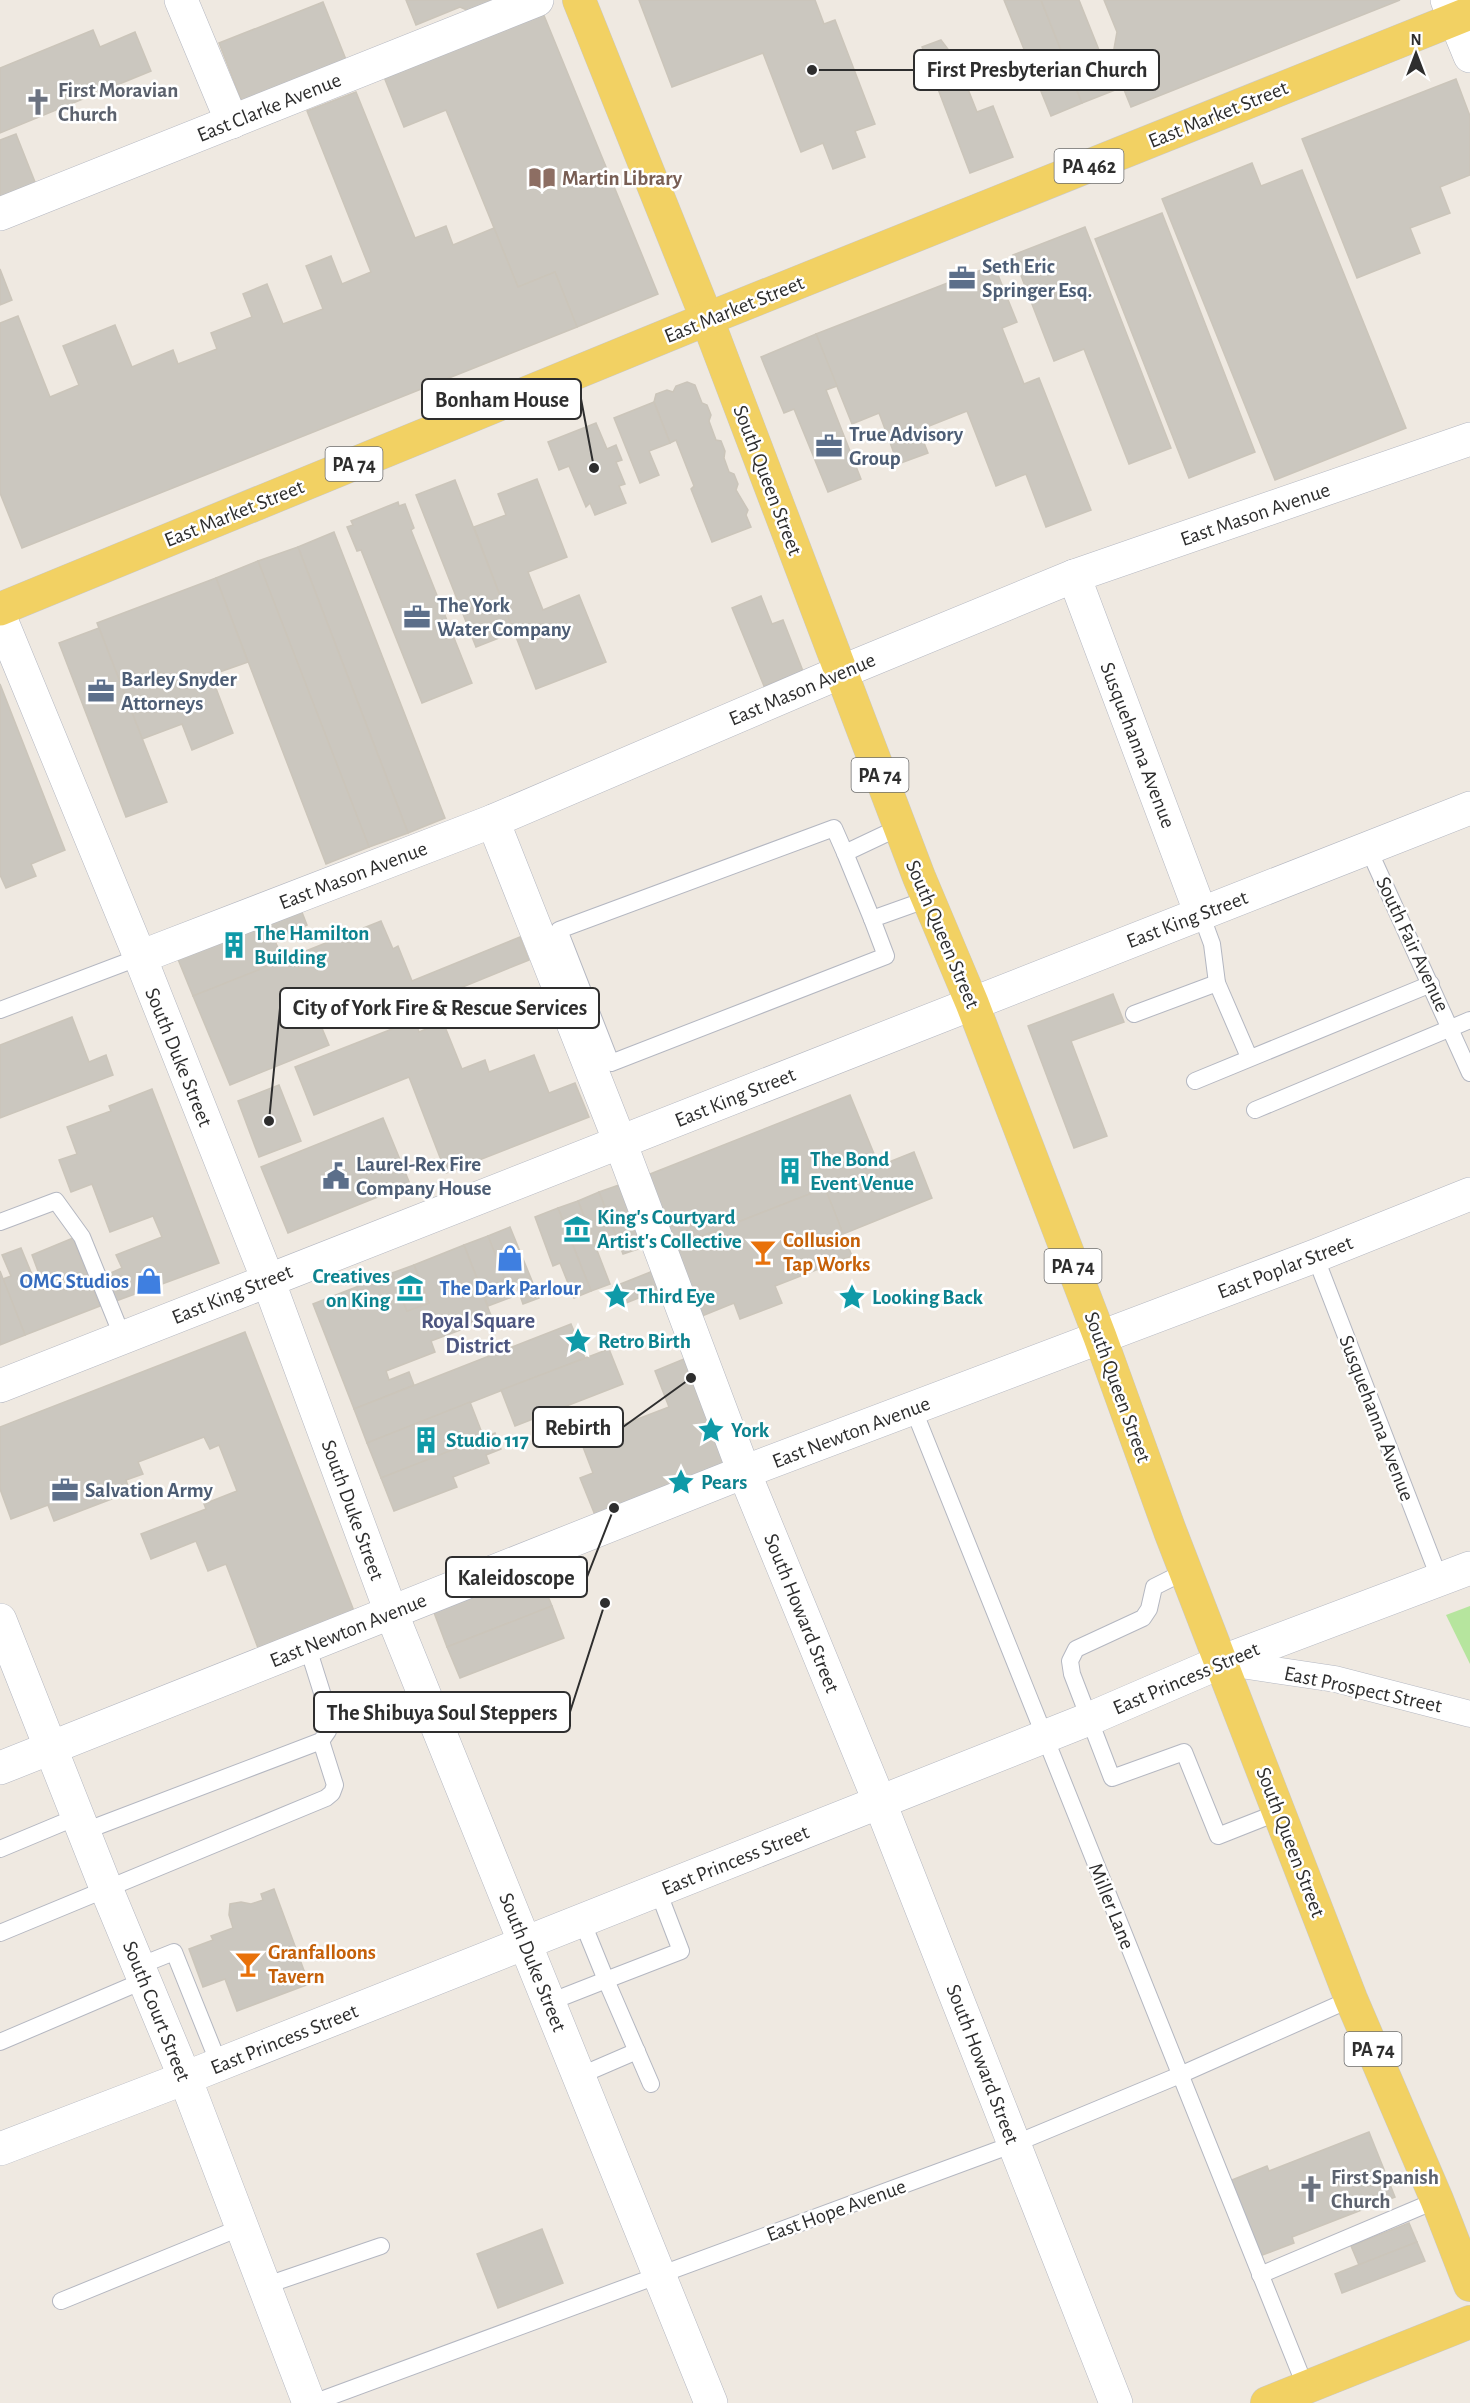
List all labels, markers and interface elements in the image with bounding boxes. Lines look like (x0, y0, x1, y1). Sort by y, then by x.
north arrow (1386, 24, 1446, 84)
text: N (1410, 32, 1422, 48)
callout: First Presbyterian Church (914, 50, 1159, 90)
text: First Presbyterian Church (927, 59, 1148, 82)
street label: East Clarke Avenue (194, 69, 344, 146)
street label: East Market Street (1145, 77, 1291, 152)
place label: First Moravian Church (58, 80, 178, 125)
church icon: First Moravian Church (23, 87, 53, 117)
road number: PA 462 (1054, 149, 1124, 183)
library icon: Martin Library (527, 163, 557, 193)
place label: Martin Library (562, 168, 683, 189)
place label: Seth Eric Springer Esq. (982, 256, 1092, 301)
office icon: Seth Eric Springer Esq. (947, 263, 977, 293)
street label: East Market Street (661, 272, 807, 347)
callout: Bonham House (422, 379, 581, 419)
text: Bonham House (435, 389, 569, 411)
street label: South Queen Street (729, 402, 806, 558)
place label: True Advisory Group (849, 424, 964, 469)
office icon: True Advisory Group (814, 431, 844, 461)
road number: PA 74 (326, 447, 382, 481)
street label: East Market Street (161, 476, 307, 551)
street label: East Mason Avenue (1178, 479, 1333, 550)
place label: The York Water Company (437, 595, 572, 640)
office icon: The York Water Company (402, 602, 432, 632)
street label: East Mason Avenue (726, 649, 878, 730)
street label: Susquehanna Avenue (1096, 659, 1179, 831)
place label: Barley Snyder Attorneys (121, 669, 237, 714)
office icon: Barley Snyder Attorneys (86, 676, 116, 706)
road number: PA 74 (852, 758, 908, 792)
street label: East Mason Avenue (276, 838, 430, 913)
street label: South Queen Street (902, 857, 983, 1012)
street label: South Fair Avenue (1372, 873, 1453, 1015)
street label: East King Street (1124, 887, 1251, 952)
place label: The Hamilton Building (254, 923, 369, 968)
building icon: The Hamilton Building (219, 930, 249, 960)
street label: South Duke Street (141, 985, 216, 1130)
callout: City of York Fire & Rescue Services (280, 988, 599, 1028)
text: City of York Fire & Rescue Services (293, 997, 587, 1020)
street label: East King Street (672, 1064, 799, 1131)
place label: The Bond Event Venue (810, 1149, 914, 1194)
place label: Laurel-Rex Fire Company House (356, 1154, 492, 1199)
building icon: The Bond Event Venue (775, 1156, 805, 1186)
public building icon: Laurel-Rex Fire Company House (321, 1161, 351, 1191)
place label: King's Courtyard Artist's Collective (597, 1207, 742, 1252)
museum icon: King's Courtyard Artist's Collective (562, 1214, 592, 1244)
place label: Collusion Tap Works (783, 1230, 870, 1275)
street label: East Poplar Street (1215, 1232, 1356, 1303)
bar icon: Collusion Tap Works (748, 1237, 778, 1267)
shop icon: The Dark Parlour (495, 1243, 525, 1273)
road number: PA 74 (1044, 1249, 1102, 1283)
street label: East King Street (169, 1261, 296, 1328)
shop icon: OMG Studios (134, 1266, 164, 1296)
place label: Creatives on King (313, 1266, 390, 1311)
place label: OMG Studios (20, 1271, 129, 1292)
museum icon: Creatives on King (395, 1273, 425, 1303)
place label: The Dark Parlour (439, 1278, 581, 1299)
place icon: Third Eye (602, 1281, 632, 1311)
place icon: Looking Back (837, 1282, 867, 1312)
place label: Third Eye (637, 1286, 715, 1307)
place label: Looking Back (872, 1287, 984, 1308)
street label: South Queen Street (1081, 1309, 1155, 1466)
district label: Royal Square District (421, 1310, 535, 1357)
place icon: Retro Birth (563, 1326, 593, 1356)
place label: Retro Birth (598, 1331, 691, 1352)
street label: Susquehanna Avenue (1335, 1332, 1418, 1504)
street label: East Newton Avenue (769, 1393, 933, 1472)
callout: Rebirth (533, 1407, 623, 1447)
place icon: York (696, 1415, 726, 1445)
text: Rebirth (545, 1417, 611, 1439)
place label: York (731, 1420, 770, 1441)
building icon: Studio 117 (411, 1425, 441, 1455)
place label: Studio 117 (446, 1430, 529, 1451)
street label: South Duke Street (317, 1437, 388, 1583)
place icon: Pears (666, 1467, 696, 1497)
place label: Pears (701, 1472, 747, 1493)
office icon: Salvation Army (50, 1475, 80, 1505)
place label: Salvation Army (85, 1480, 213, 1501)
street label: South Howard Street (760, 1531, 843, 1696)
callout: Kaleidoscope (446, 1557, 587, 1597)
text: Kaleidoscope (457, 1567, 575, 1589)
street label: East Newton Avenue (267, 1589, 430, 1672)
street label: East Princess Street (1110, 1638, 1263, 1719)
street label: East Prospect Street (1282, 1662, 1444, 1717)
callout: The Shibuya Soul Steppers (314, 1692, 570, 1732)
text: The Shibuya Soul Steppers (326, 1702, 558, 1725)
street label: South Queen Street (1252, 1764, 1329, 1920)
street label: East Princess Street (659, 1821, 812, 1900)
street label: Miller Lane (1085, 1860, 1138, 1952)
street label: South Duke Street (495, 1890, 570, 2035)
street label: South Court Street (119, 1938, 194, 2085)
place label: Granfalloons Tavern (268, 1942, 376, 1987)
bar icon: Granfalloons Tavern (233, 1949, 263, 1979)
street label: South Howard Street (942, 1981, 1023, 2147)
street label: East Princess Street (208, 2000, 361, 2079)
road number: PA 74 (1344, 2032, 1402, 2066)
place label: First Spanish Church (1331, 2167, 1439, 2212)
church icon: First Spanish Church (1296, 2174, 1326, 2204)
street label: East Hope Avenue (764, 2176, 909, 2245)

